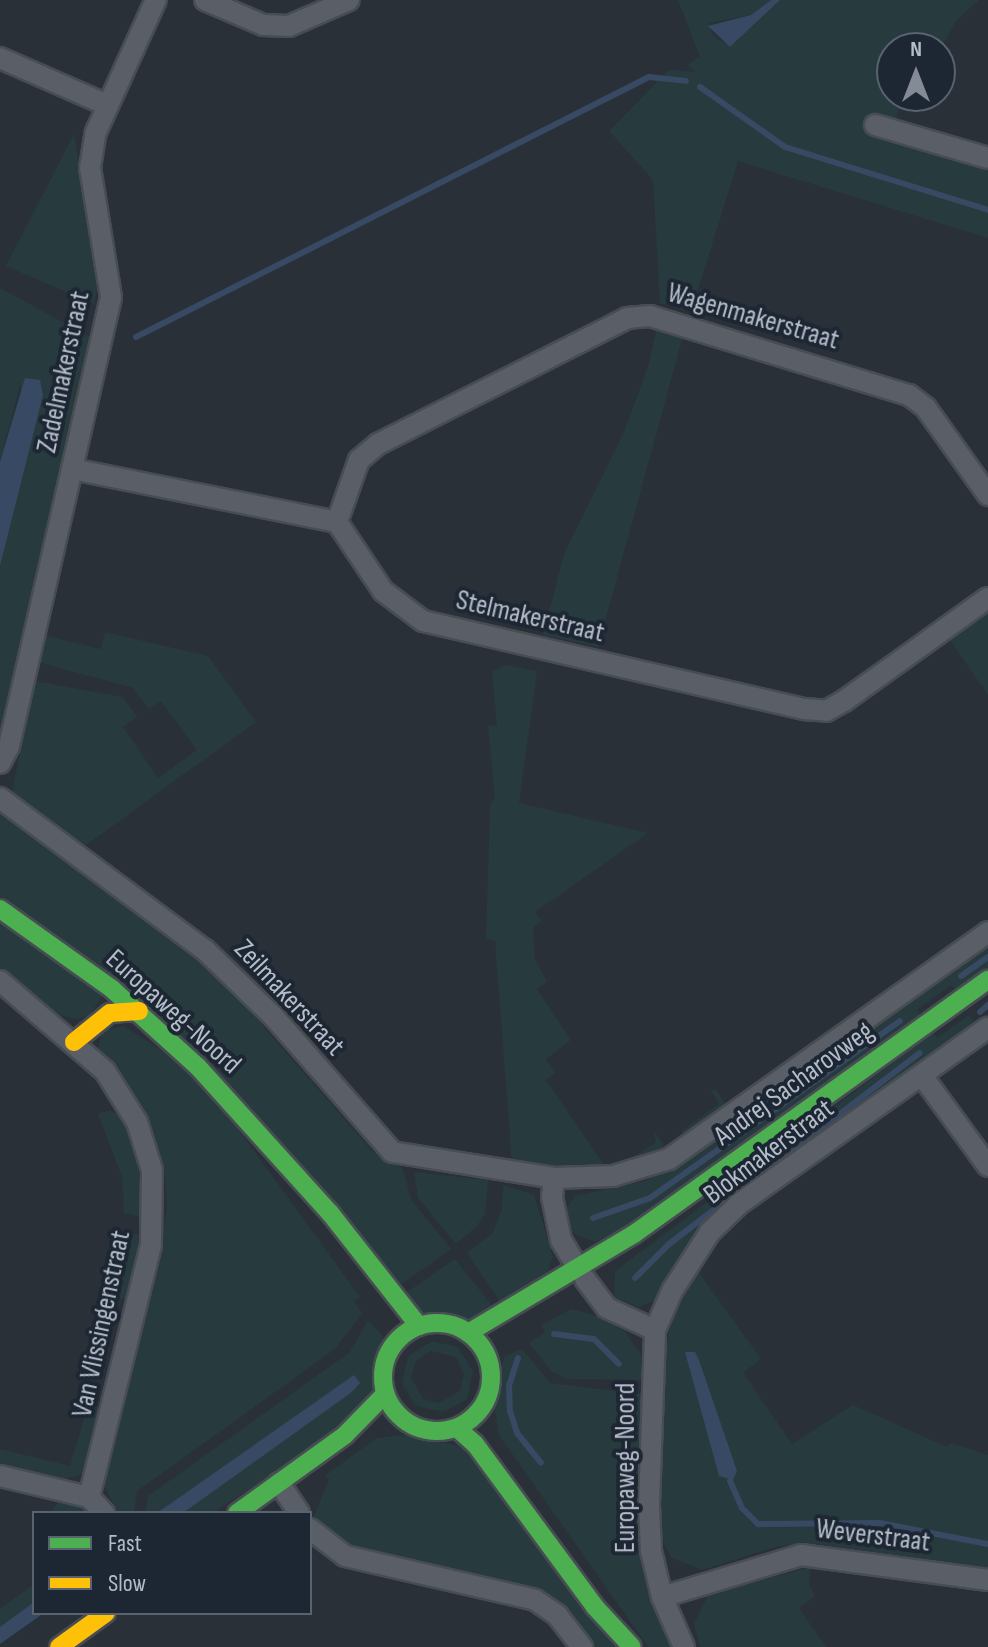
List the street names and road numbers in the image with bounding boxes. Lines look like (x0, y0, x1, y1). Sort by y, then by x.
street label: Wagenmakerstraat (663, 276, 843, 358)
street label: Zadelmakerstraat (30, 288, 98, 456)
street label: Stelmakerstraat (453, 584, 607, 650)
street label: Zeilmakerstraat (227, 933, 351, 1063)
street label: Europaweg-Noord (98, 943, 248, 1081)
street label: Andrej Sacharovweg (708, 1015, 880, 1153)
street label: Blokmakerstraat (697, 1092, 841, 1212)
street label: Van Vlissingenstraat (66, 1228, 138, 1420)
street label: Europaweg-Noord (609, 1383, 643, 1553)
street label: Weverstraat (814, 1512, 932, 1560)

